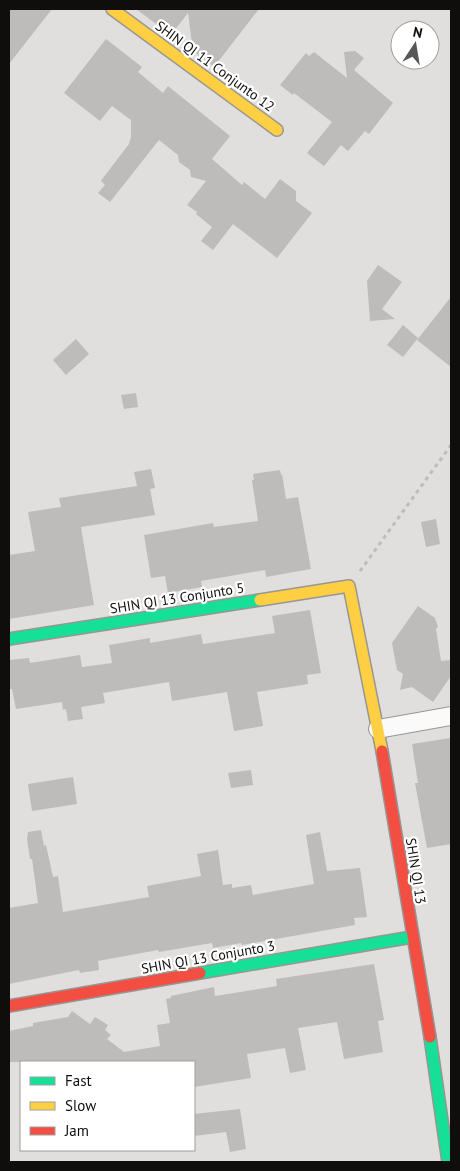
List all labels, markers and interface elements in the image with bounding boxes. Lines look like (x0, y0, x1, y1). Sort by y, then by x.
street label: SHIN QI 11 Conjunto 12 (152, 17, 278, 115)
north arrow (390, 20, 440, 70)
text: N (411, 23, 424, 42)
street label: SHIN QI 13 Conjunto 5 (109, 579, 245, 617)
street label: SHIN QI 13 (402, 837, 430, 905)
street label: SHIN QI 13 Conjunto 3 (140, 936, 276, 978)
legend (20, 1061, 195, 1151)
text: Fast (65, 1071, 92, 1090)
text: Slow (65, 1096, 96, 1115)
text: Jam (64, 1121, 89, 1140)

